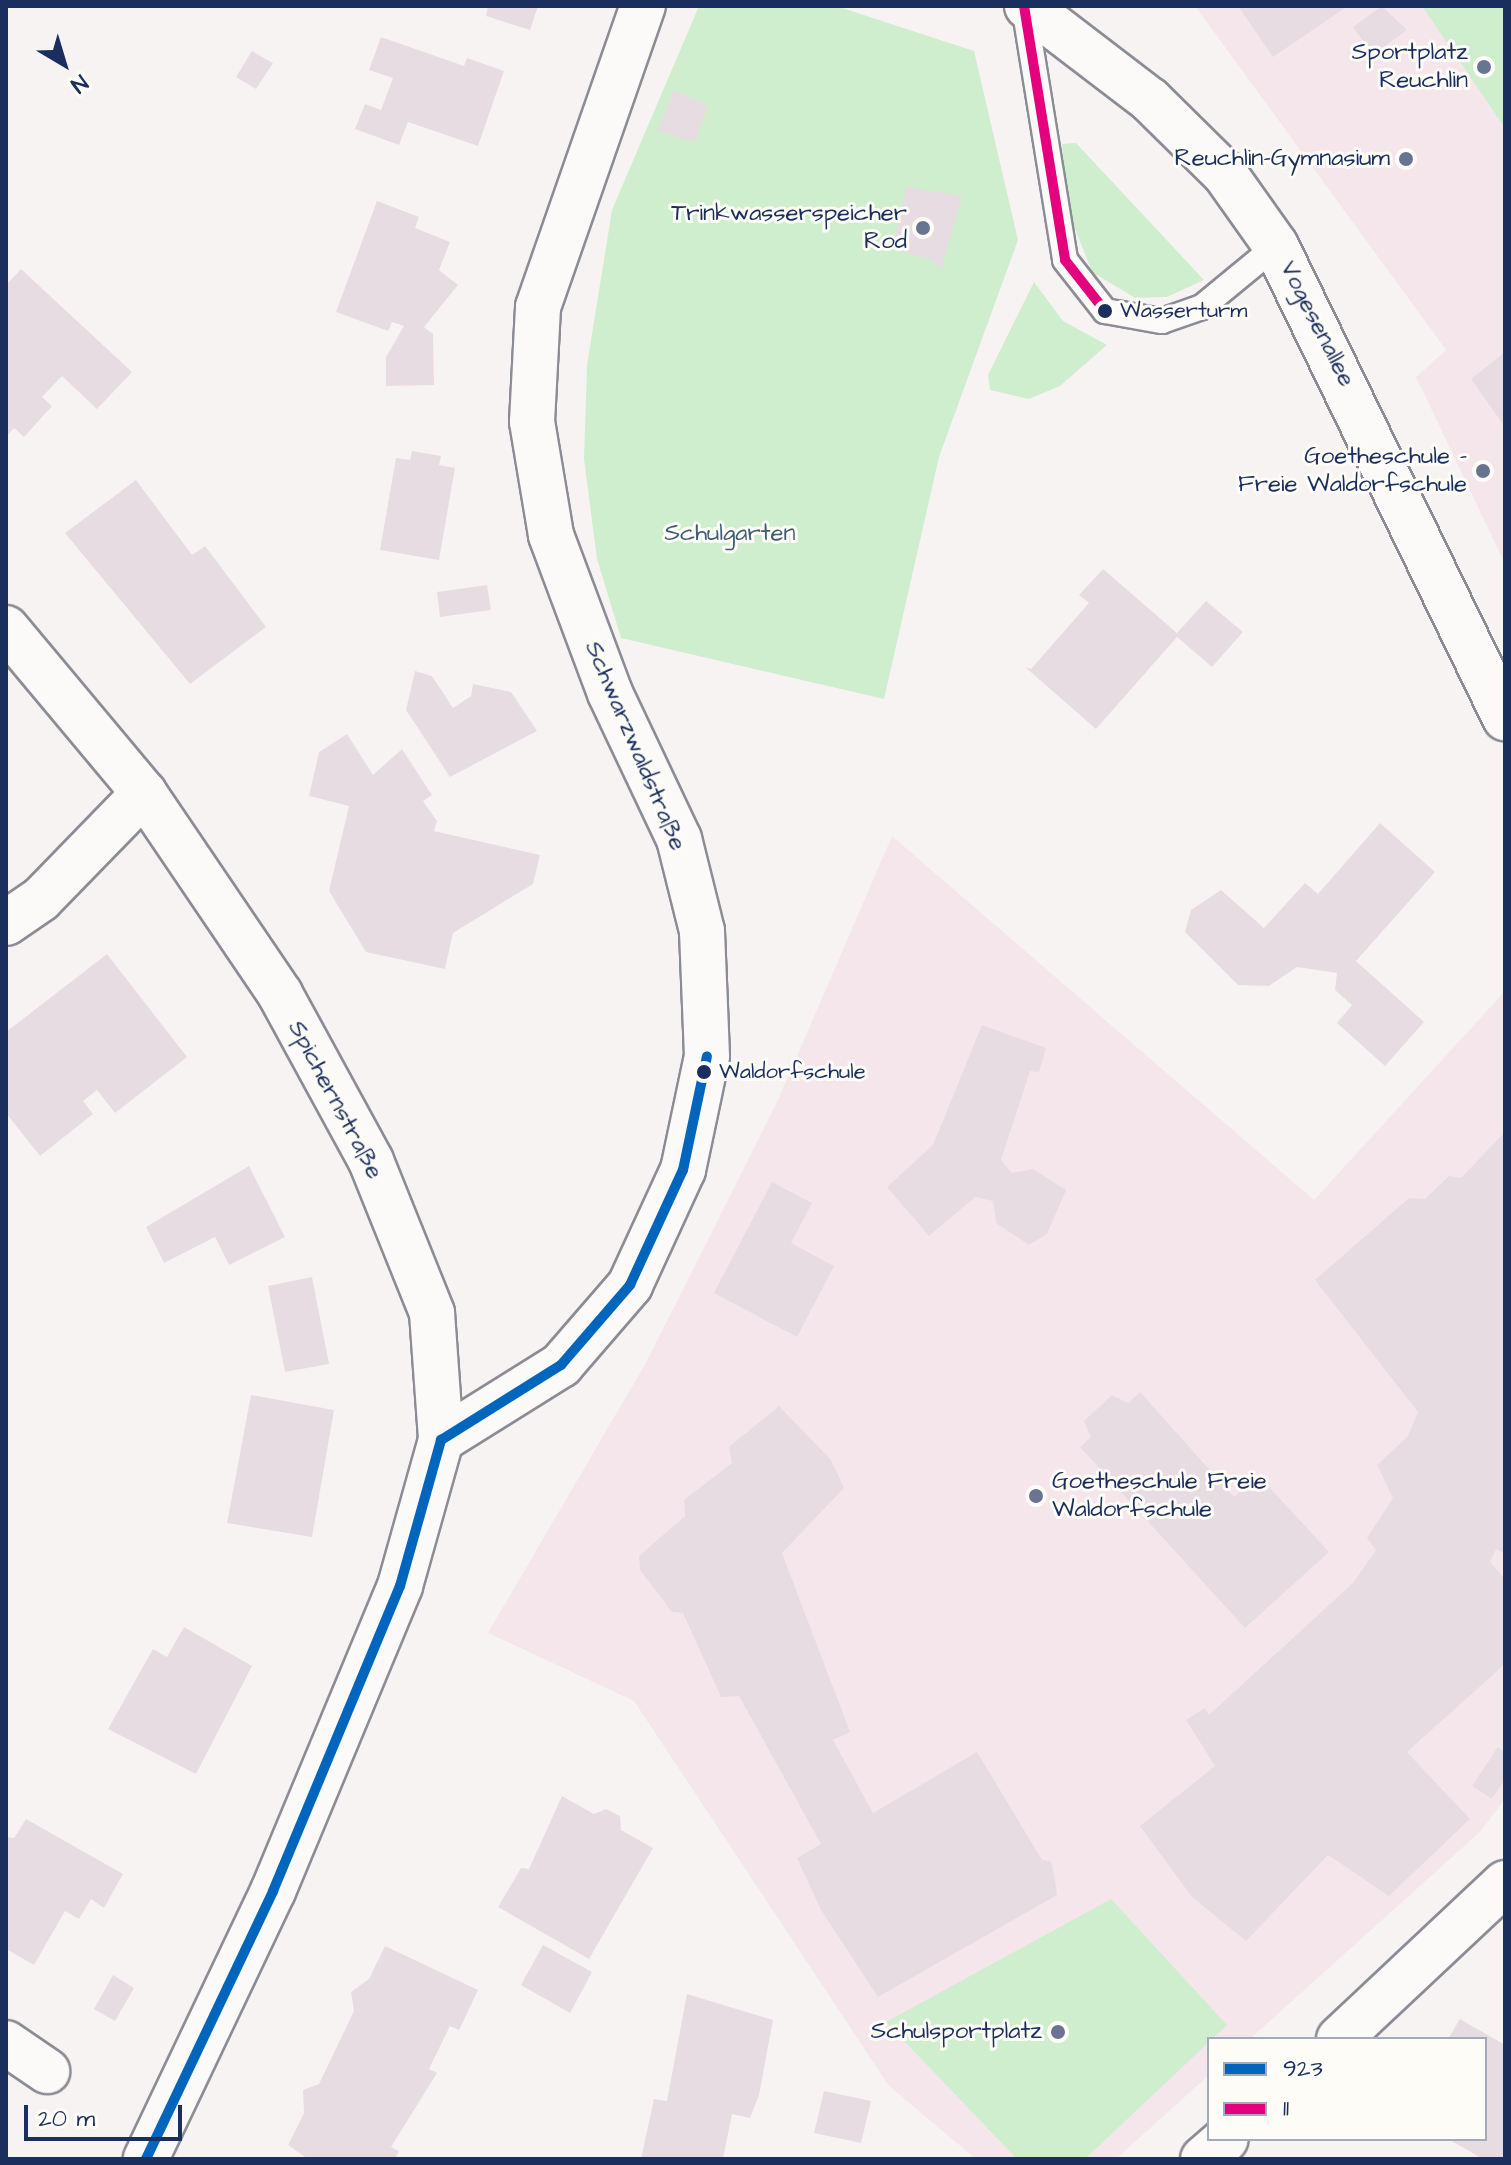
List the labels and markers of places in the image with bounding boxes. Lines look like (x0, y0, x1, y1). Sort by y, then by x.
place label: Sportplatz Reuchlin (1352, 39, 1468, 95)
marker: Sportplatz Reuchlin (1475, 58, 1493, 76)
place label: Reuchlin-Gymnasium (1175, 145, 1390, 173)
marker: Reuchlin-Gymnasium (1397, 150, 1415, 168)
place label: Trinkwasserspeicher Rod (671, 200, 907, 256)
marker: Trinkwasserspeicher Rod (914, 219, 932, 237)
place label: Wasserturm (1120, 298, 1247, 324)
marker: Wasserturm (1097, 303, 1113, 319)
place label: Goetheschule - Freie Waldorfschule (1238, 443, 1467, 499)
marker: Goetheschule - Freie Waldorfschule (1474, 462, 1492, 480)
place label: Waldorfschule (719, 1059, 866, 1085)
marker: Waldorfschule (696, 1064, 712, 1080)
place label: Goetheschule Freie Waldorfschule (1052, 1468, 1267, 1524)
marker: Goetheschule Freie Waldorfschule (1027, 1487, 1045, 1505)
place label: Schulsportplatz (871, 2018, 1042, 2046)
marker: Schulsportplatz (1049, 2023, 1067, 2041)

